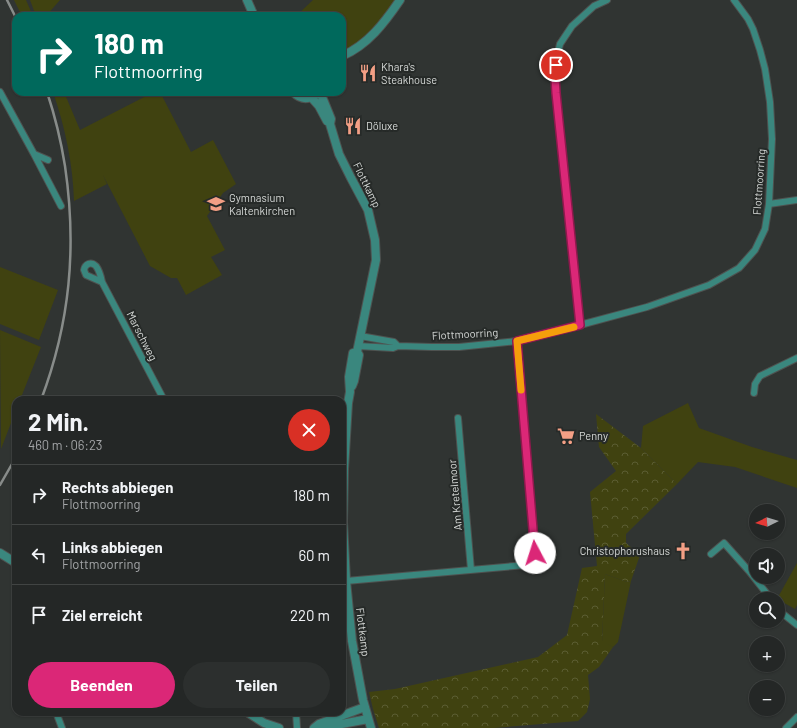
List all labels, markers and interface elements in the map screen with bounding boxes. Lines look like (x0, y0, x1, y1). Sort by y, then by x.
text: 180 m (94, 26, 164, 60)
icon: right (28, 28, 80, 80)
pin (539, 48, 573, 82)
icon: arrive (545, 54, 567, 76)
text: Flottmoorring (94, 60, 203, 82)
place label: Khara's Steakhouse (381, 60, 437, 86)
restaurant icon: Khara's Steakhouse (358, 63, 378, 83)
restaurant icon: Döluxe (343, 116, 363, 136)
place label: Döluxe (366, 119, 398, 132)
street label: Flottmoorring (750, 148, 767, 216)
street label: Flottkamp (351, 160, 384, 210)
place label: Gymnasium Kaltenkirchen (229, 191, 295, 217)
school or university icon: Gymnasium Kaltenkirchen (206, 194, 226, 214)
street label: Marschweg (124, 309, 160, 363)
street label: Flottmoorring (431, 325, 499, 342)
text: 2 Min. (28, 407, 89, 436)
button: close (288, 409, 330, 451)
supermarket icon: Penny (556, 426, 576, 446)
place label: Penny (579, 429, 608, 442)
text: 460 m · 06:23 (28, 437, 103, 453)
street label: Am Kretelmoor (445, 459, 464, 531)
text: Rechts abbiegen (62, 478, 173, 496)
icon: right (28, 484, 50, 506)
text: 180 m (293, 486, 330, 504)
text: Flottmoorring (62, 496, 140, 512)
north arrow (749, 504, 785, 540)
map controls (749, 504, 785, 716)
position arrow (514, 532, 556, 574)
text: Links abbiegen (62, 538, 163, 556)
church icon: Christophorushaus (673, 541, 693, 561)
icon: left (28, 544, 50, 566)
place label: Christophorushaus (580, 544, 670, 557)
text: 60 m (298, 546, 330, 564)
button: sound (749, 548, 785, 584)
text: Flottmoorring (62, 556, 140, 572)
button: search (749, 592, 785, 628)
icon: arrive (28, 604, 50, 626)
text: Ziel erreicht (62, 606, 143, 624)
text: 220 m (290, 606, 330, 624)
street label: Flottkamp (354, 607, 373, 657)
button: + (749, 636, 785, 672)
button: Beenden (28, 662, 175, 708)
button: Teilen (183, 662, 330, 708)
button: − (749, 680, 785, 716)

